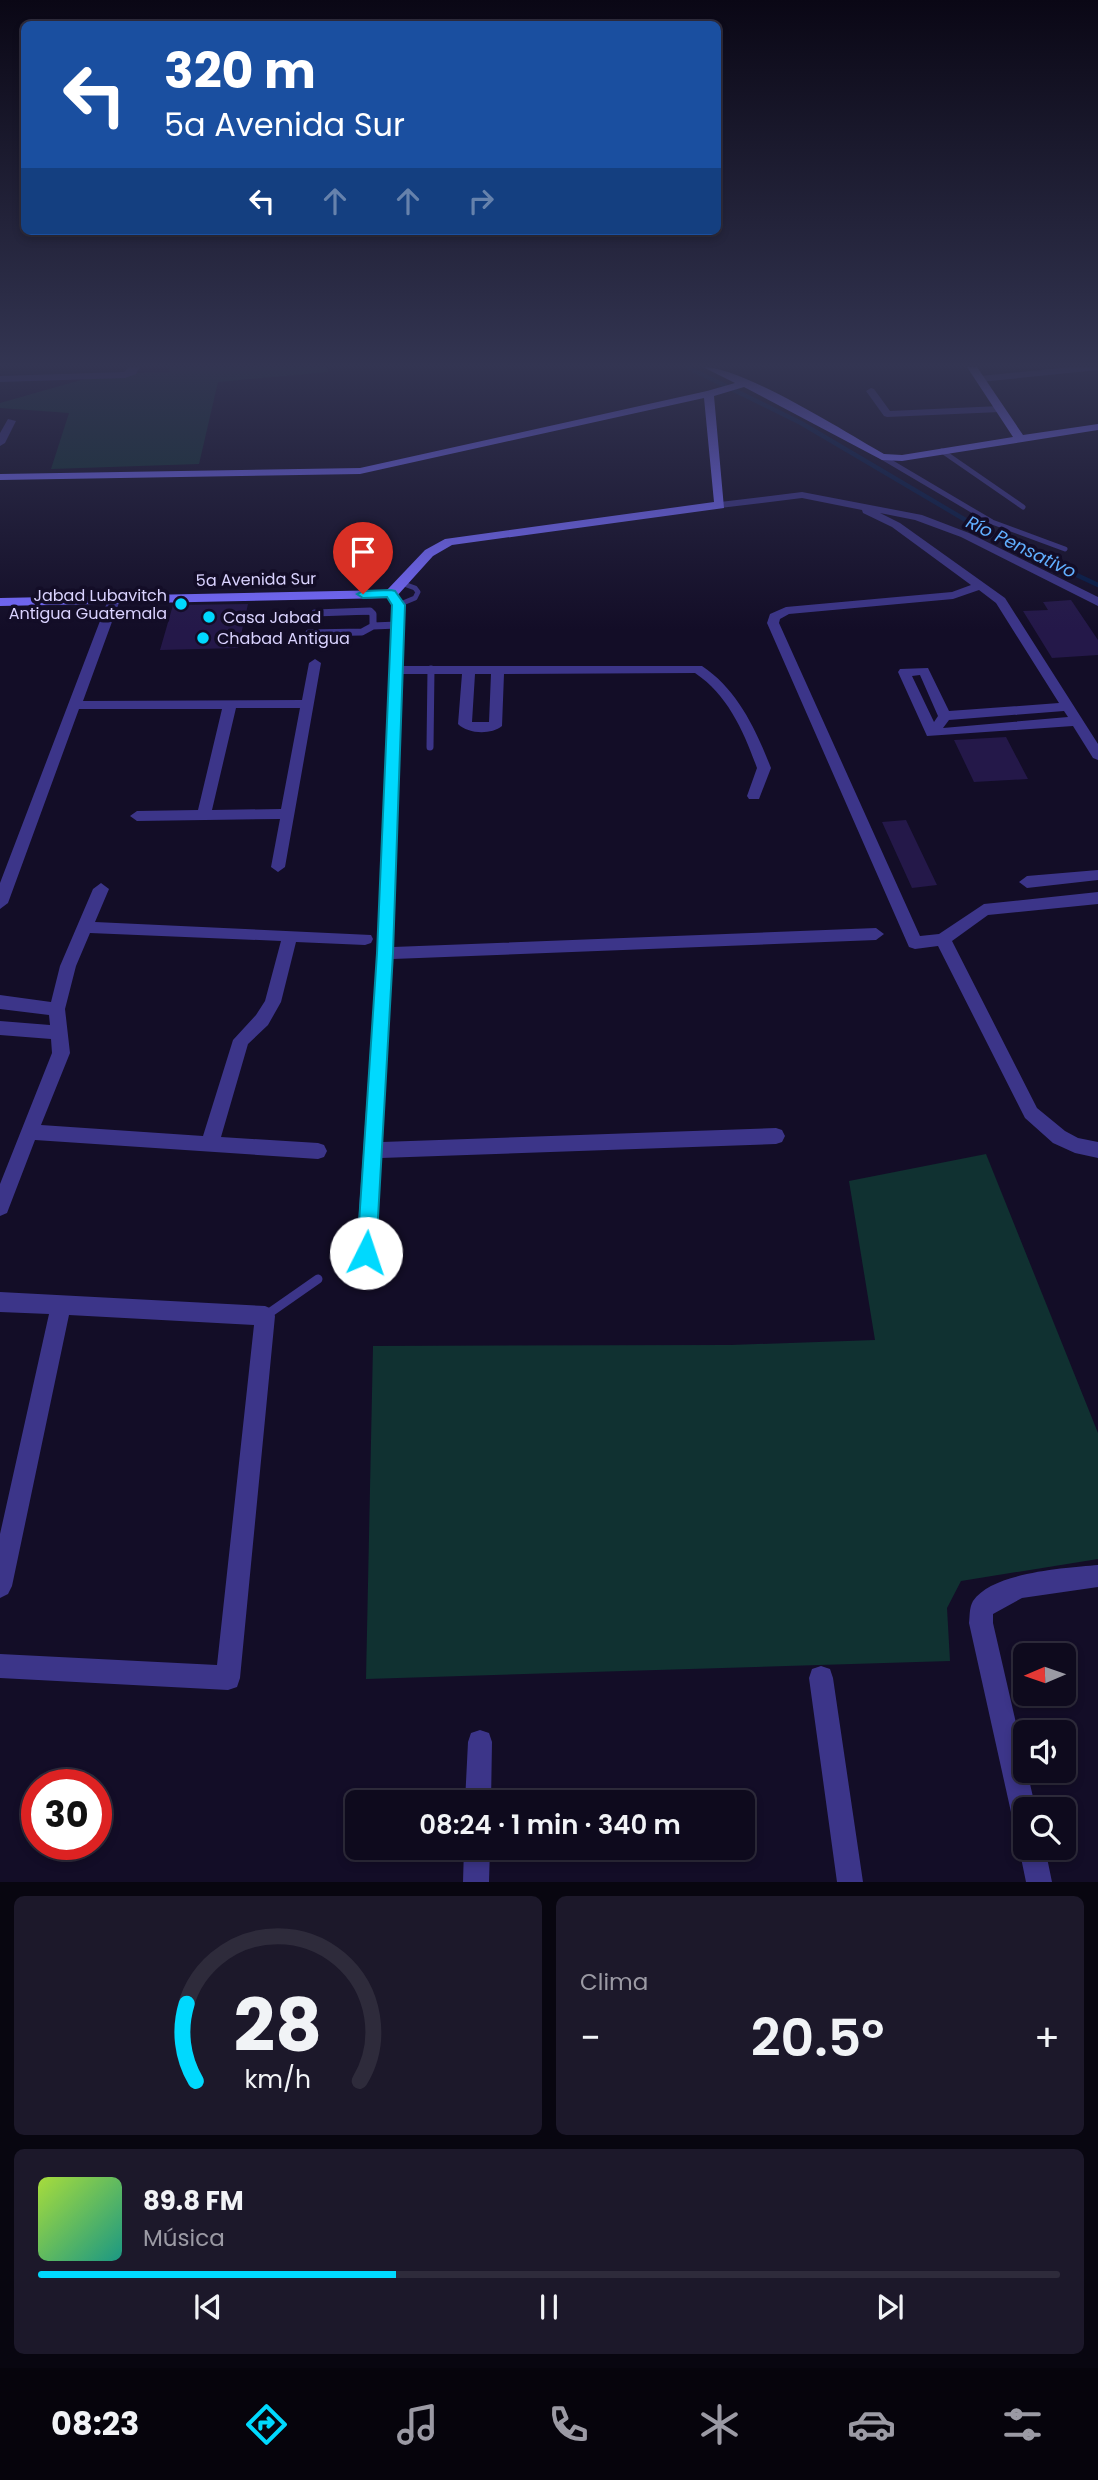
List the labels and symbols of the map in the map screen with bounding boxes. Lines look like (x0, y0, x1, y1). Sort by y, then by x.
water label: Río Pensativo (962, 509, 1080, 584)
pin (333, 522, 393, 594)
street label: 5a Avenida Sur (196, 567, 316, 592)
place label: Jabad Lubavitch Antigua Guatemala (9, 584, 167, 625)
marker: Jabad Lubavitch Antigua Guatemala (173, 596, 189, 612)
place label: Casa Jabad (223, 606, 321, 629)
marker: Casa Jabad (201, 609, 217, 625)
place label: Chabad Antigua (217, 627, 350, 650)
marker: Chabad Antigua (195, 630, 211, 646)
position arrow (329, 1216, 403, 1290)
north arrow (1013, 1643, 1076, 1706)
speed limit sign: 30 (21, 1769, 112, 1860)

